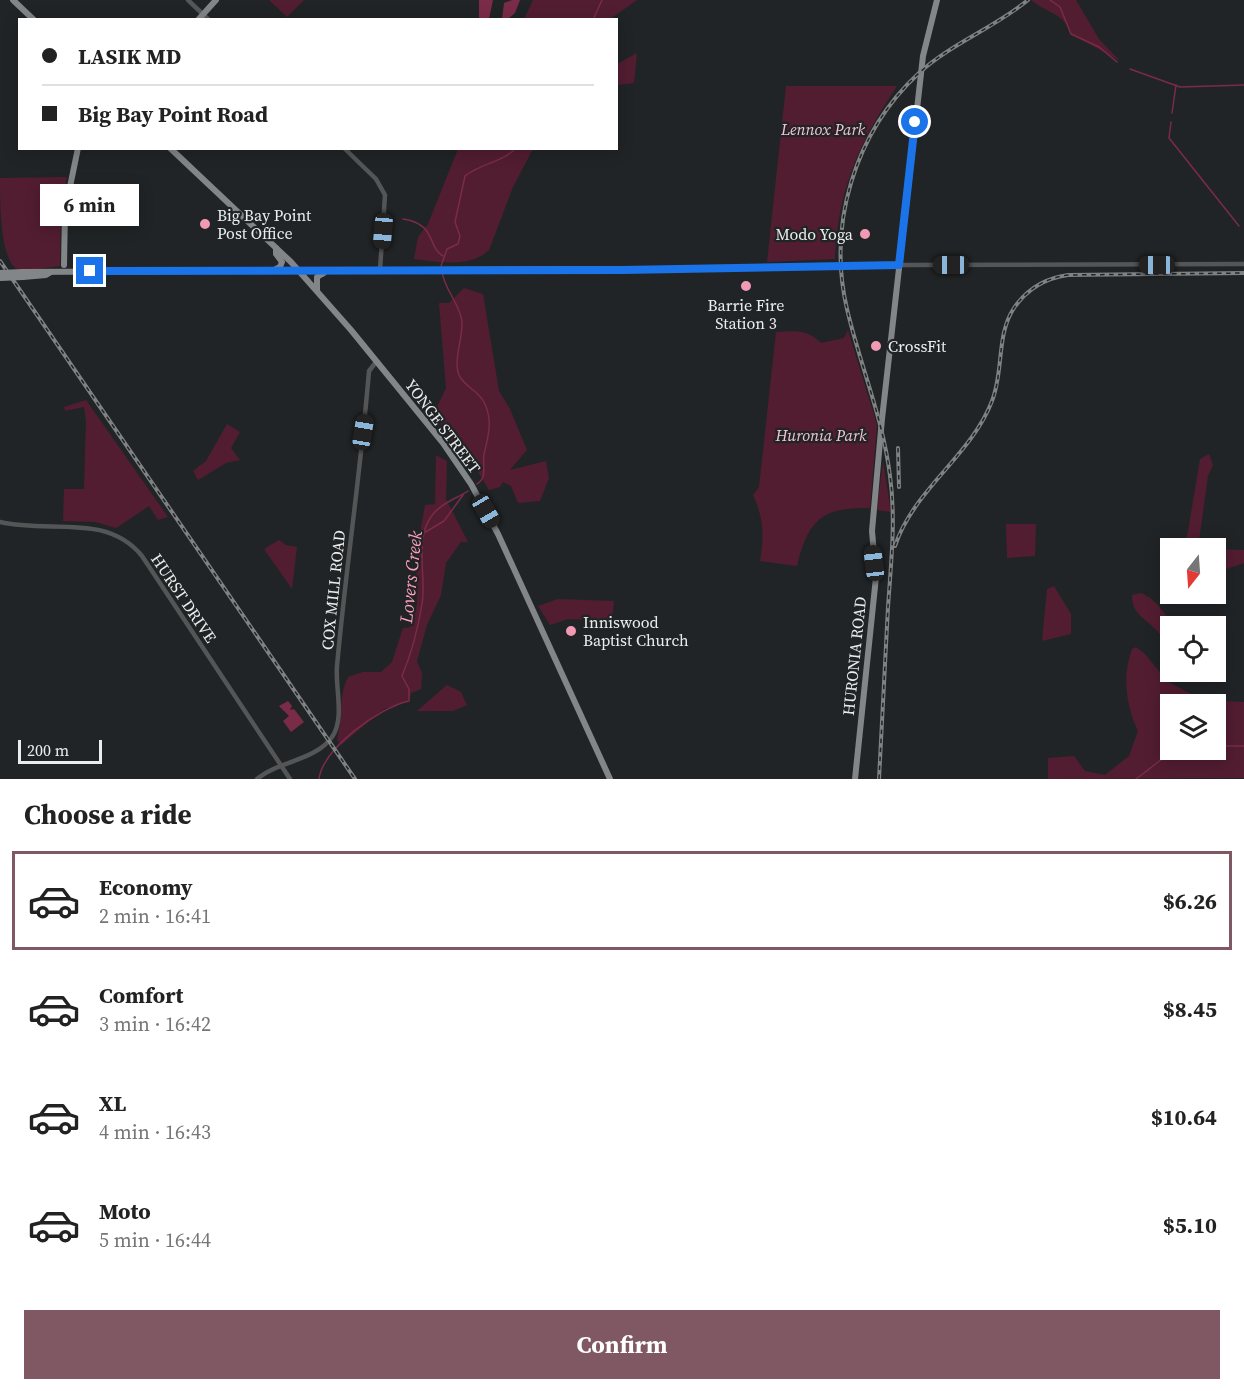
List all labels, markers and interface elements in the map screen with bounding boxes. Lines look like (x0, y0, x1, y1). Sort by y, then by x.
text: LASIK MD (78, 41, 181, 71)
text: Big Bay Point Road (78, 99, 268, 129)
route start (901, 108, 928, 135)
park label: Lennox Park (780, 118, 866, 140)
callout: 6 min (40, 184, 140, 226)
text: 6 min (64, 191, 115, 219)
place label: Big Bay Point Post Office (217, 204, 312, 244)
car (372, 212, 394, 250)
marker: Big Bay Point Post Office (198, 217, 212, 231)
place label: Modo Yoga (775, 223, 854, 245)
marker: Modo Yoga (858, 227, 872, 241)
car (933, 256, 969, 274)
car (1139, 256, 1175, 274)
route end (76, 257, 103, 284)
marker: Barrie Fire Station 3 (739, 279, 753, 293)
place label: Barrie Fire Station 3 (708, 294, 784, 334)
place label: CrossFit (888, 335, 947, 357)
marker: CrossFit (869, 339, 883, 353)
street label: YONGE STREET (400, 374, 486, 478)
car (351, 413, 375, 451)
park label: Huronia Park (774, 424, 867, 446)
car (469, 491, 503, 531)
street label: COX MILL ROAD (316, 529, 350, 651)
water label: Lovers Creek (393, 529, 428, 625)
north arrow (1160, 538, 1226, 604)
map controls (1160, 538, 1226, 760)
car (863, 544, 885, 582)
street label: HURST DRIVE (146, 549, 222, 647)
street label: HURONIA ROAD (837, 595, 871, 717)
place label: Inniswood Baptist Church (583, 611, 689, 651)
button: locate (1160, 616, 1226, 682)
marker: Inniswood Baptist Church (564, 624, 578, 638)
button: layers (1160, 694, 1226, 760)
scale bar (18, 737, 102, 764)
text: 200 m (27, 739, 69, 761)
text: Choose a ride (24, 796, 192, 833)
text: Economy (99, 872, 193, 902)
icon: car (27, 874, 81, 928)
text: $6.26 (1163, 886, 1217, 916)
text: 2 min · 16:41 (99, 902, 211, 930)
text: Comfort (99, 980, 183, 1010)
icon: car (27, 982, 81, 1036)
text: $8.45 (1163, 994, 1217, 1024)
text: 3 min · 16:42 (99, 1010, 211, 1038)
text: XL (99, 1088, 126, 1118)
icon: car (27, 1090, 81, 1144)
text: $10.64 (1151, 1102, 1217, 1132)
text: 4 min · 16:43 (99, 1118, 211, 1146)
text: Moto (99, 1196, 151, 1226)
icon: car (27, 1198, 81, 1252)
text: $5.10 (1163, 1210, 1217, 1240)
text: 5 min · 16:44 (99, 1226, 211, 1254)
button: Confirm (24, 1310, 1220, 1379)

